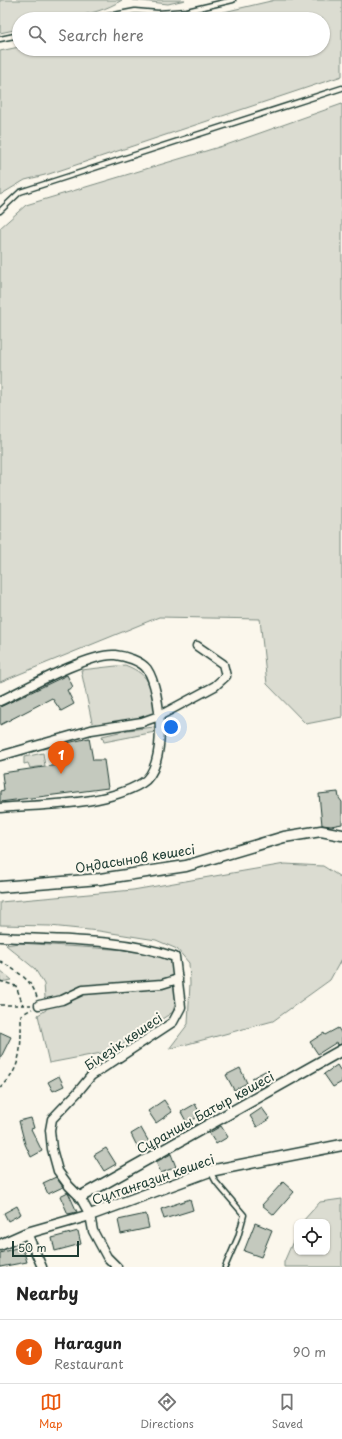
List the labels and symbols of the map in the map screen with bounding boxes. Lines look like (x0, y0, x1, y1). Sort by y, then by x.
your location (161, 717, 181, 737)
pin: 1 (48, 741, 74, 774)
street label: Оңдасынов көшесі (74, 839, 196, 877)
street label: Білезік көшесі (80, 1008, 166, 1074)
street label: Сұраншы Батыр көшесі (133, 1066, 277, 1158)
street label: Сұлтанғазин көшесі (89, 1149, 217, 1209)
scale bar (12, 1239, 79, 1258)

